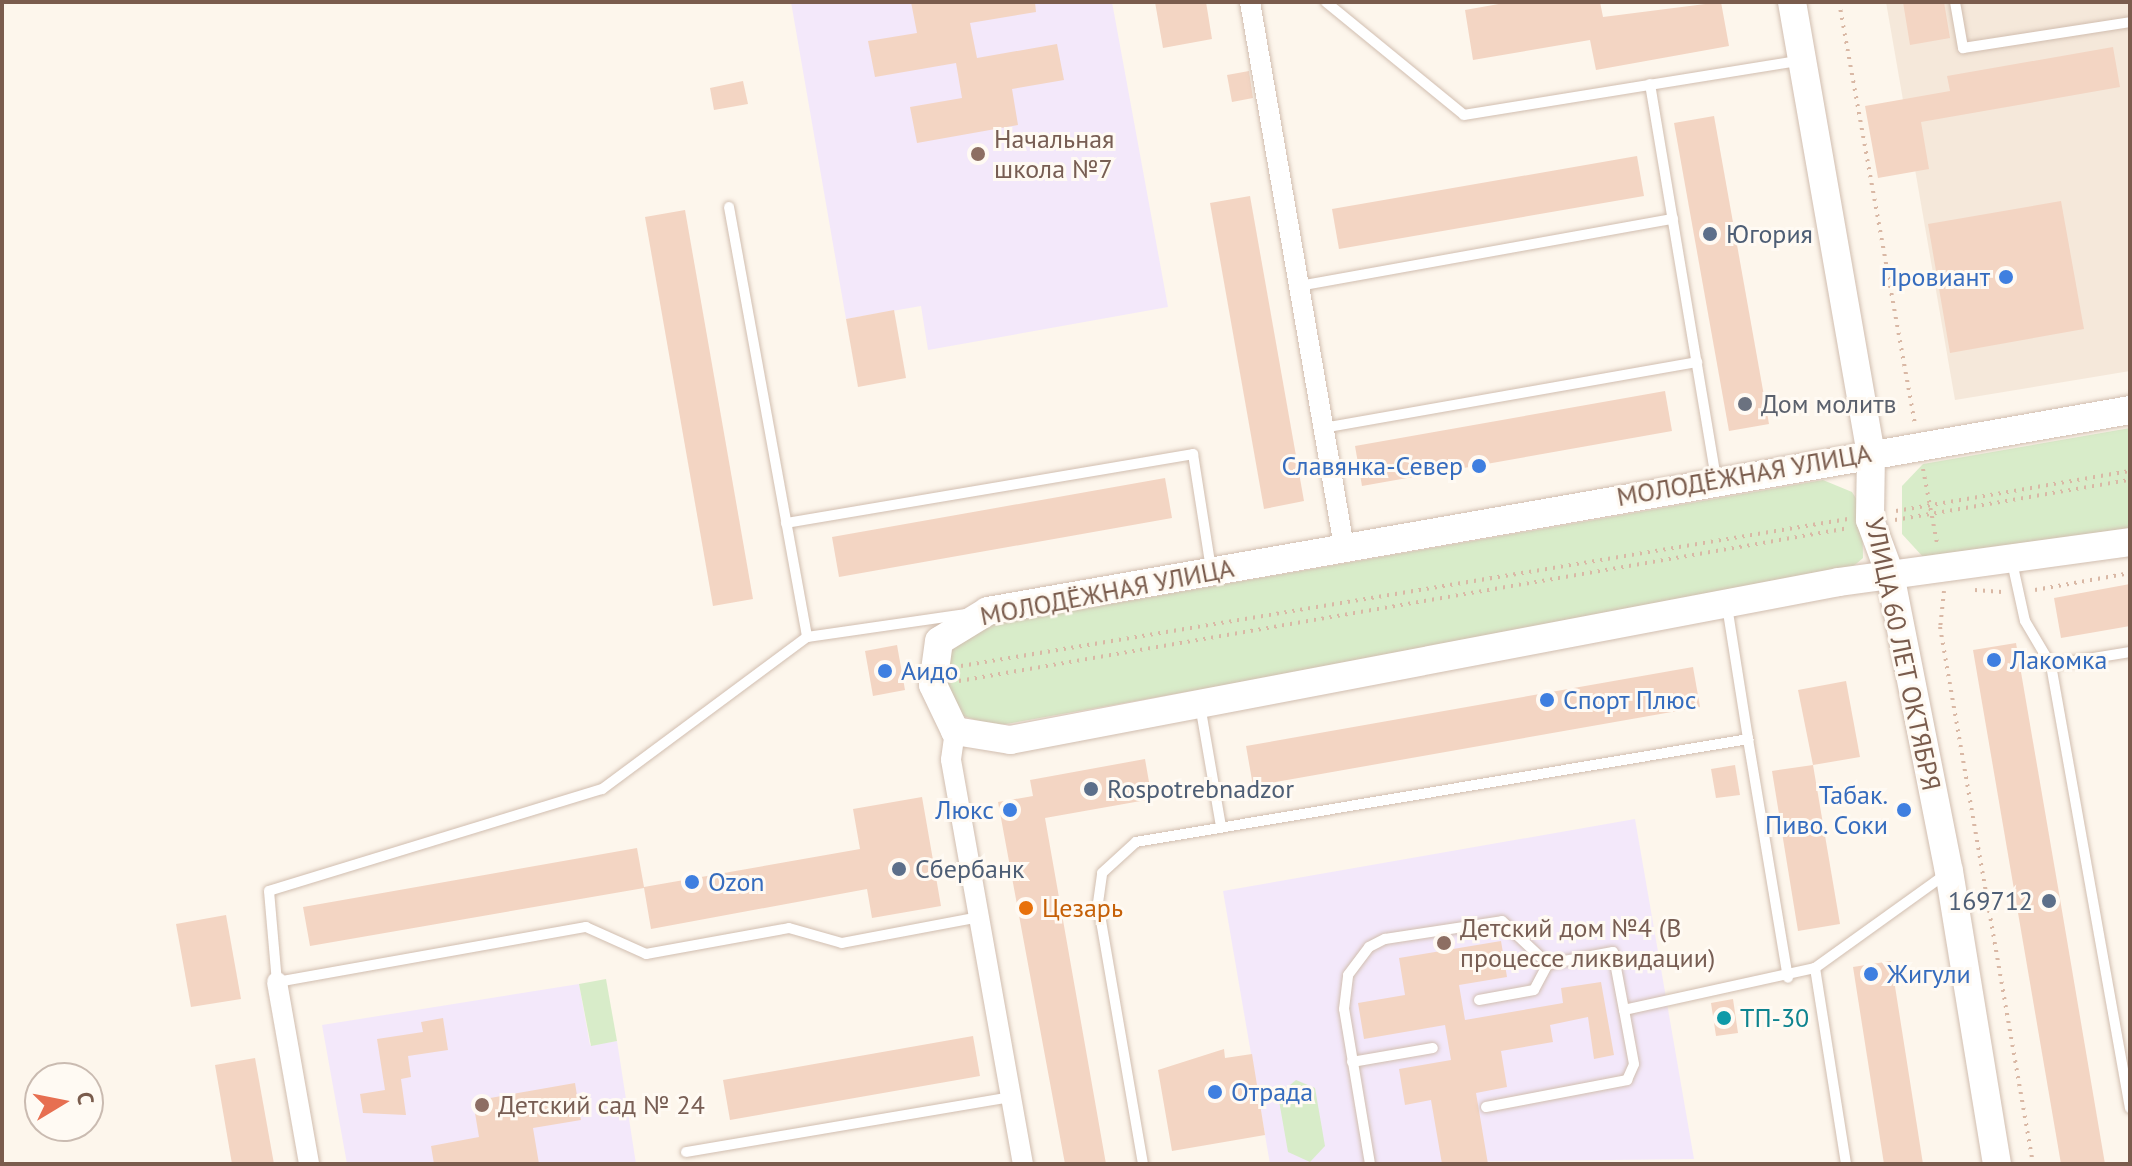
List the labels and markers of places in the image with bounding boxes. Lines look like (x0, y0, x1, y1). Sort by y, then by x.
place label: Начальная школа №7 (994, 123, 1114, 184)
marker: Начальная школа №7 (969, 145, 987, 163)
place label: Югория (1726, 218, 1813, 250)
marker: Югория (1701, 225, 1719, 243)
place label: Провиант (1880, 261, 1990, 293)
marker: Провиант (1997, 268, 2015, 286)
place label: Дом молитв (1761, 388, 1897, 420)
marker: Дом молитв (1736, 395, 1754, 413)
place label: Славянка-Север (1282, 450, 1463, 482)
marker: Славянка-Север (1470, 457, 1488, 475)
place label: Лакомка (2010, 644, 2107, 676)
marker: Лакомка (1985, 651, 2003, 669)
place label: Аидо (901, 655, 958, 687)
marker: Аидо (876, 662, 894, 680)
place label: Спорт Плюс (1563, 684, 1697, 716)
marker: Спорт Плюс (1538, 691, 1556, 709)
place label: Rospotrebnadzor (1107, 773, 1294, 805)
place label: Табак. Пиво. Соки (1763, 779, 1888, 840)
marker: Rospotrebnadzor (1082, 780, 1100, 798)
place label: Люкс (935, 794, 994, 826)
marker: Люкс (1001, 801, 1019, 819)
marker: Табак. Пиво. Соки (1895, 801, 1913, 819)
place label: Сбербанк (915, 853, 1024, 885)
marker: Сбербанк (890, 860, 908, 878)
place label: Ozon (708, 866, 765, 898)
marker: Ozon (683, 873, 701, 891)
place label: 169712 (1948, 885, 2033, 917)
place label: Цезарь (1042, 892, 1123, 924)
marker: 169712 (2040, 892, 2058, 910)
marker: Цезарь (1017, 899, 1035, 917)
place label: Детский дом №4 (В процессе ликвидации) (1460, 912, 1715, 974)
marker: Детский дом №4 (В процессе ликвидации) (1435, 934, 1453, 952)
place label: Жигули (1887, 958, 1971, 990)
marker: Жигули (1862, 965, 1880, 983)
place label: ТП-30 (1740, 1002, 1809, 1034)
marker: ТП-30 (1715, 1009, 1733, 1027)
place label: Отрада (1231, 1076, 1313, 1108)
marker: Отрада (1206, 1083, 1224, 1101)
place label: Детский сад № 24 (498, 1089, 705, 1121)
marker: Детский сад № 24 (473, 1096, 491, 1114)

